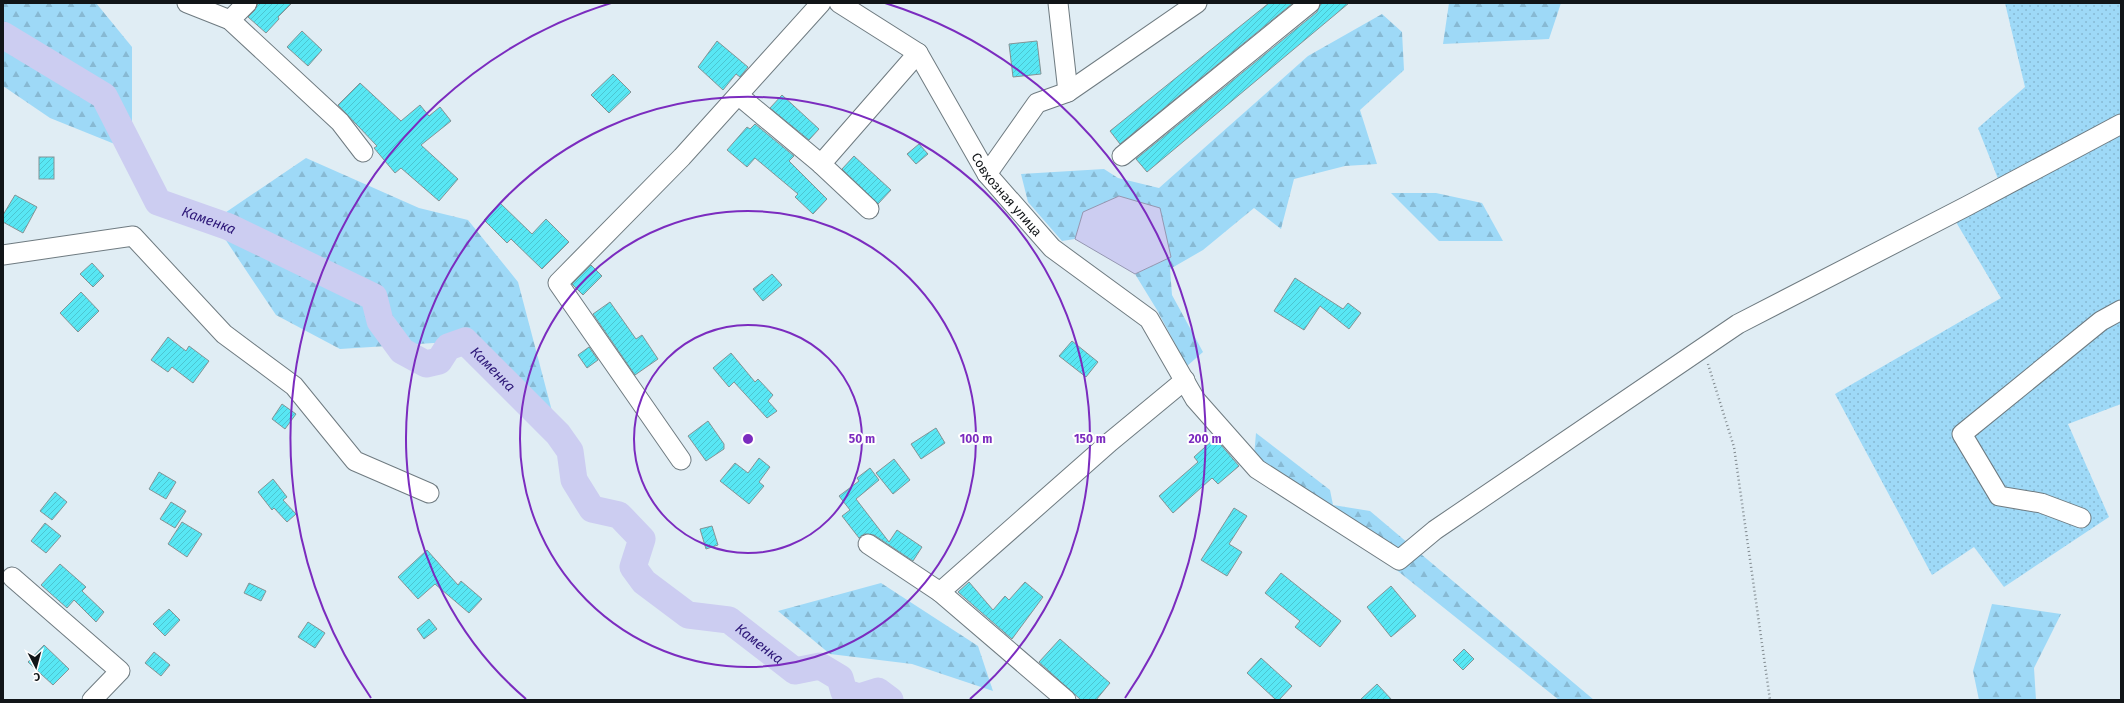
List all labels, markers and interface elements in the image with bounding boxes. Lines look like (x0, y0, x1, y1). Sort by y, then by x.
street label: Совхозная улица (968, 150, 1045, 239)
water label: Каменка (179, 203, 239, 238)
water label: Каменка (467, 343, 518, 395)
centre of rings (741, 432, 755, 446)
text: 50 m (849, 432, 875, 446)
text: 100 m (960, 432, 992, 446)
text: 150 m (1074, 432, 1106, 446)
text: 200 m (1188, 432, 1222, 446)
water label: Каменка (732, 620, 787, 668)
north arrow (16, 647, 56, 687)
text: С (32, 670, 41, 683)

